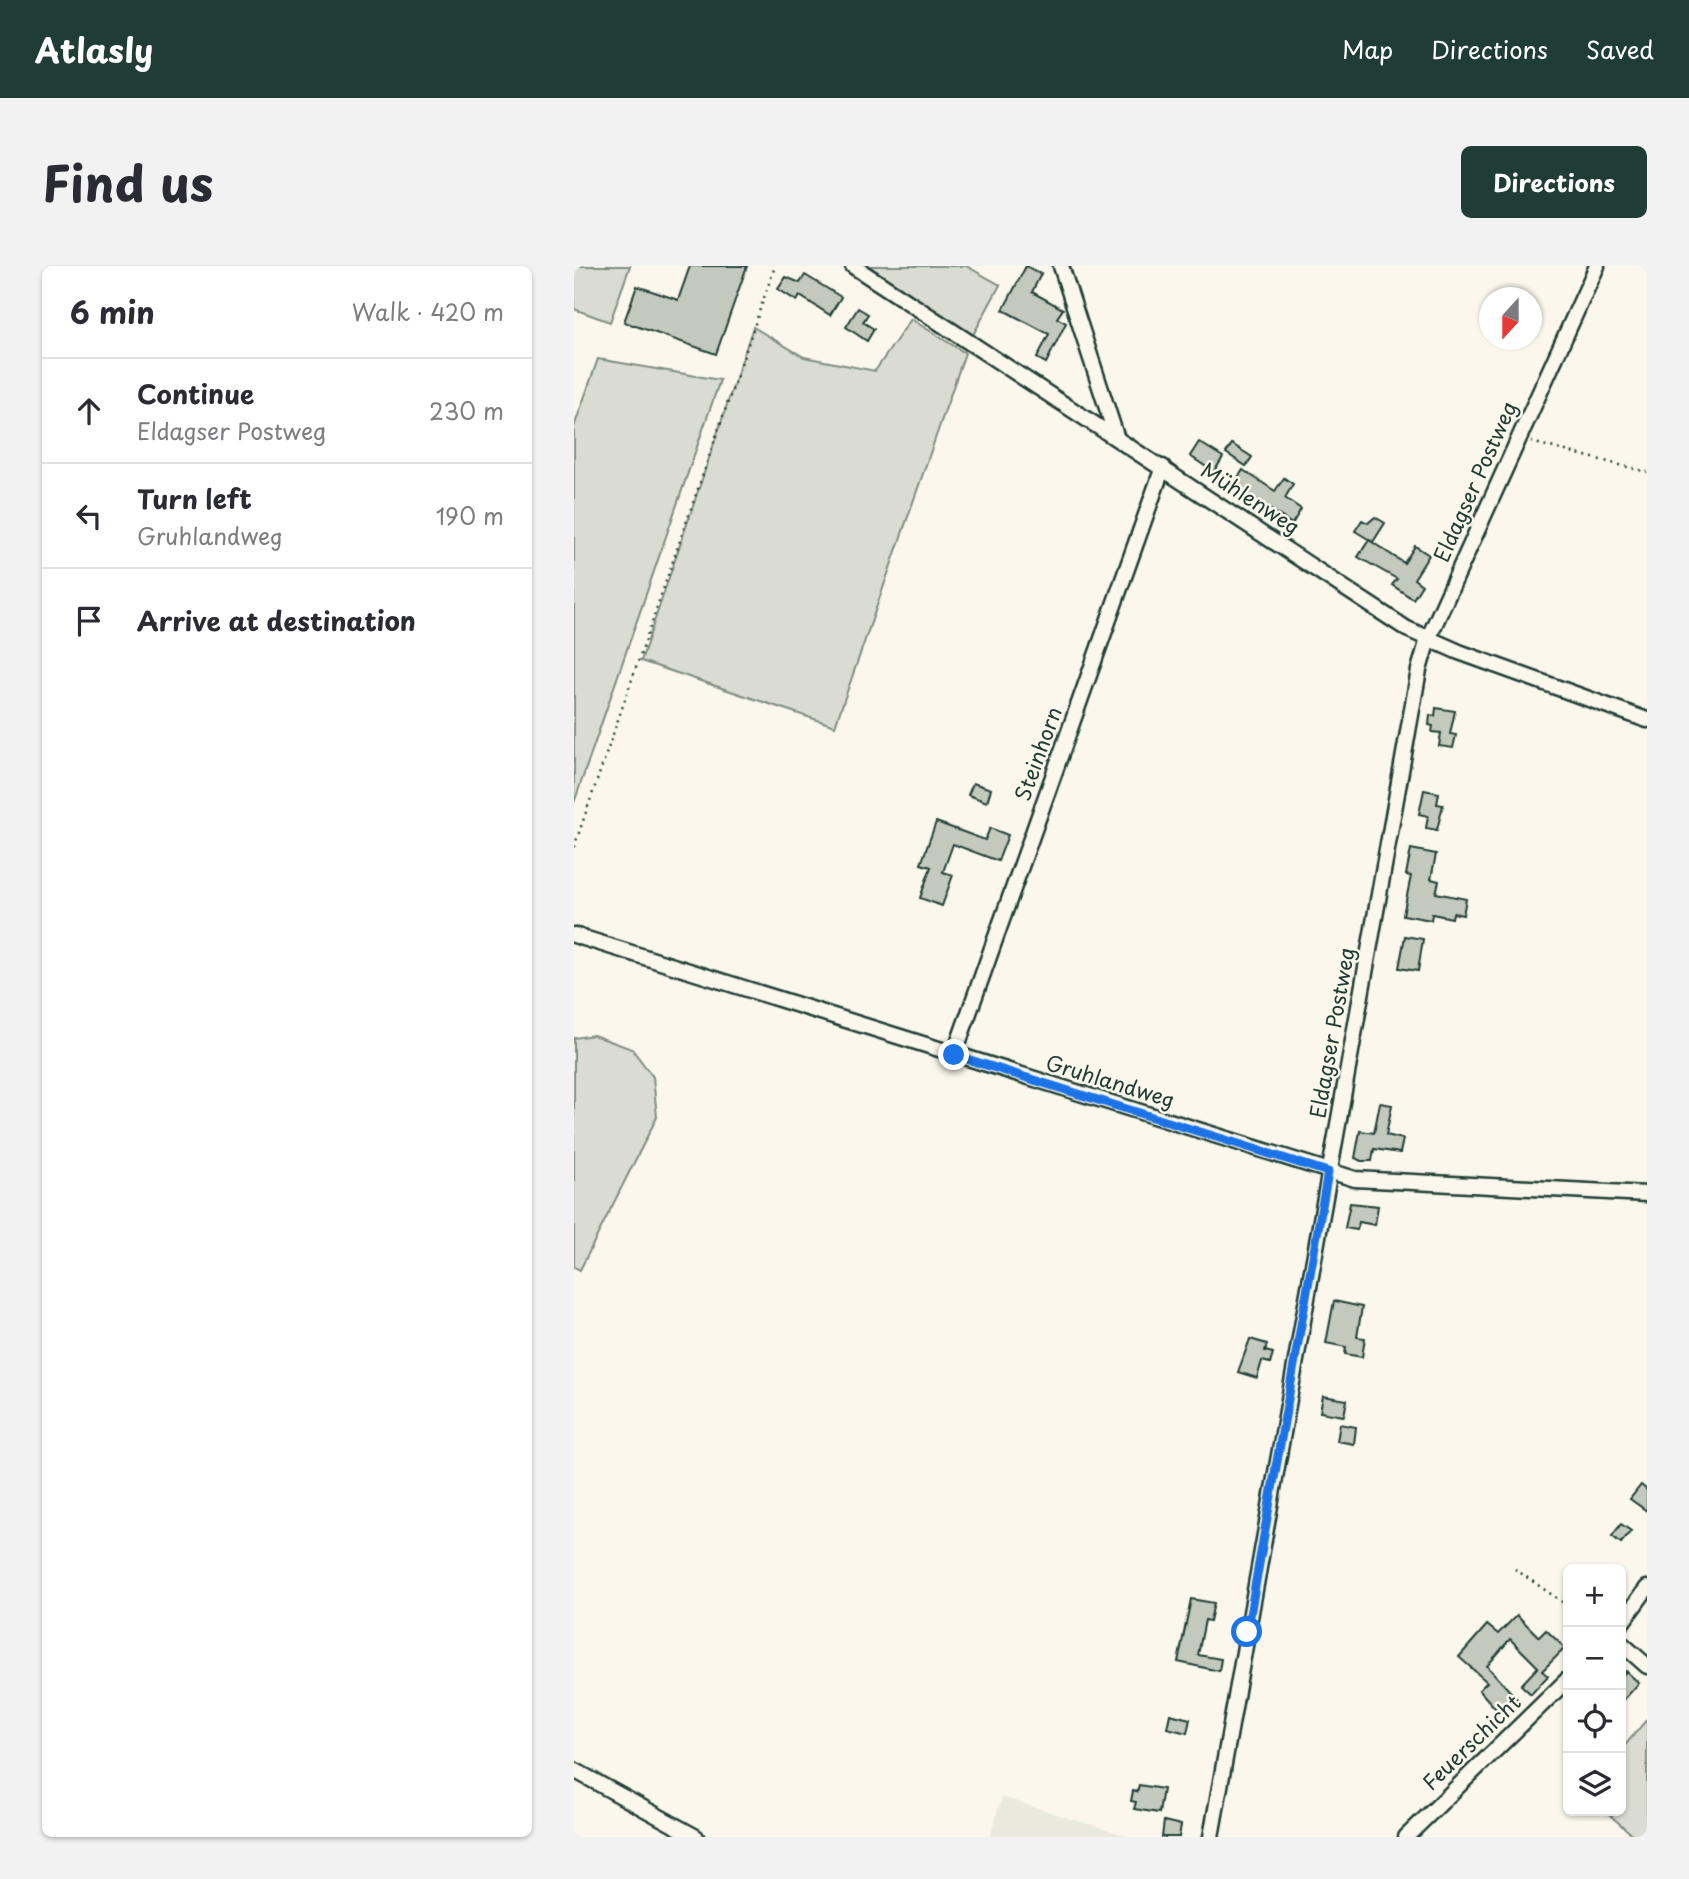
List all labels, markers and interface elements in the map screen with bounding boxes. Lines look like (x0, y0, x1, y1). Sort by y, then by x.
text: Atlasly (35, 24, 153, 74)
text: Map (1342, 31, 1393, 67)
text: Directions (1431, 31, 1548, 67)
text: Saved (1586, 31, 1654, 67)
text: Find us (42, 145, 213, 219)
button: Directions (1461, 146, 1647, 218)
north arrow (1479, 287, 1542, 350)
text: 6 min (70, 289, 155, 334)
text: Walk · 420 m (352, 294, 504, 329)
text: Continue (137, 374, 254, 413)
icon: ahead (70, 392, 108, 430)
text: 230 m (429, 393, 504, 428)
street label: Eldagser Postweg (1424, 396, 1524, 567)
text: Eldagser Postweg (137, 413, 326, 448)
street label: Mühlenweg (1195, 453, 1307, 541)
text: Turn left (137, 479, 252, 518)
icon: left (70, 497, 108, 535)
text: 190 m (436, 498, 504, 533)
text: Gruhlandweg (137, 518, 283, 553)
text: Arrive at destination (137, 601, 416, 640)
icon: arrive (70, 602, 108, 640)
street label: Steinhorn (1005, 702, 1069, 805)
street label: Eldagser Postweg (1300, 945, 1362, 1120)
route end (938, 1039, 969, 1070)
street label: Gruhlandweg (1042, 1045, 1179, 1115)
map controls (1563, 1564, 1626, 1816)
button: + (1563, 1564, 1626, 1627)
route start (1231, 1616, 1262, 1647)
button: − (1563, 1627, 1626, 1690)
street label: Feuerschicht (1414, 1686, 1527, 1797)
button: locate (1563, 1690, 1626, 1753)
button: layers (1563, 1753, 1626, 1816)

